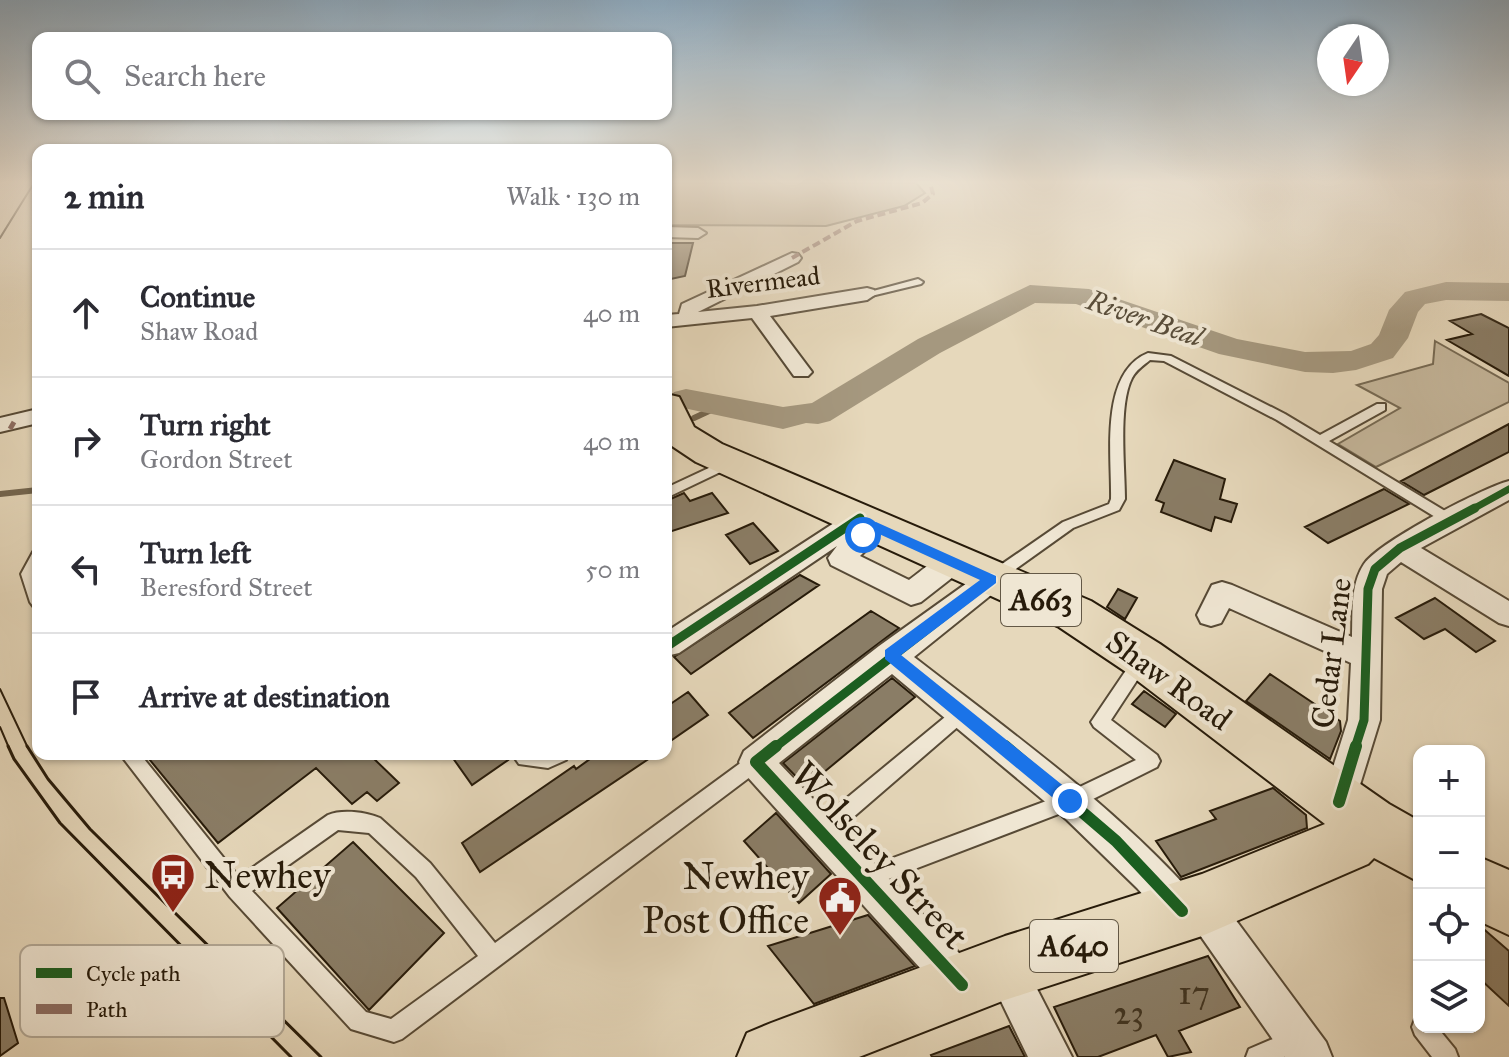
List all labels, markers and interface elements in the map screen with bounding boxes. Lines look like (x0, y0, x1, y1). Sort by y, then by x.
north arrow (1317, 24, 1389, 96)
search box (32, 32, 672, 120)
icon: search (60, 54, 104, 98)
text: Search here (124, 58, 266, 94)
text: 2 min (64, 176, 144, 217)
text: Walk · 130 m (506, 180, 640, 212)
street label: Rivermead (704, 259, 822, 305)
text: Continue (140, 279, 255, 315)
water label: River Beal (1082, 282, 1210, 355)
icon: ahead (64, 291, 108, 335)
text: 40 m (583, 297, 640, 329)
text: Shaw Road (140, 315, 258, 347)
text: Turn right (140, 407, 271, 443)
icon: right (64, 419, 108, 463)
text: 40 m (583, 425, 640, 457)
text: Gordon Street (140, 443, 292, 475)
route start (845, 517, 881, 553)
text: Turn left (140, 535, 251, 571)
icon: left (64, 547, 108, 591)
text: 50 m (585, 553, 640, 585)
text: Beresford Street (140, 571, 313, 603)
road number: A663 (1001, 574, 1081, 626)
street label: Cedar Lane (1303, 576, 1360, 731)
street label: Shaw Road (1098, 622, 1239, 739)
icon: arrive (64, 675, 108, 719)
text: Arrive at destination (140, 679, 390, 715)
map controls (1413, 745, 1485, 1033)
button: + (1413, 745, 1485, 817)
street label: Wolseley Street (781, 752, 979, 958)
route end (1052, 783, 1088, 819)
button: − (1413, 817, 1485, 889)
bus stop icon: Newhey (149, 851, 197, 914)
place label: Newhey (204, 852, 332, 898)
place label: Newhey Post Office (642, 853, 810, 943)
public building icon: Newhey Post Office (816, 874, 864, 937)
button: locate (1413, 889, 1485, 961)
road number: A640 (1030, 920, 1118, 972)
legend (20, 945, 284, 1037)
text: Cycle path (86, 960, 181, 987)
button: layers (1413, 961, 1485, 1033)
house number: 17 (1178, 972, 1210, 1013)
house number: 23 (1114, 992, 1144, 1033)
text: Path (86, 996, 128, 1023)

